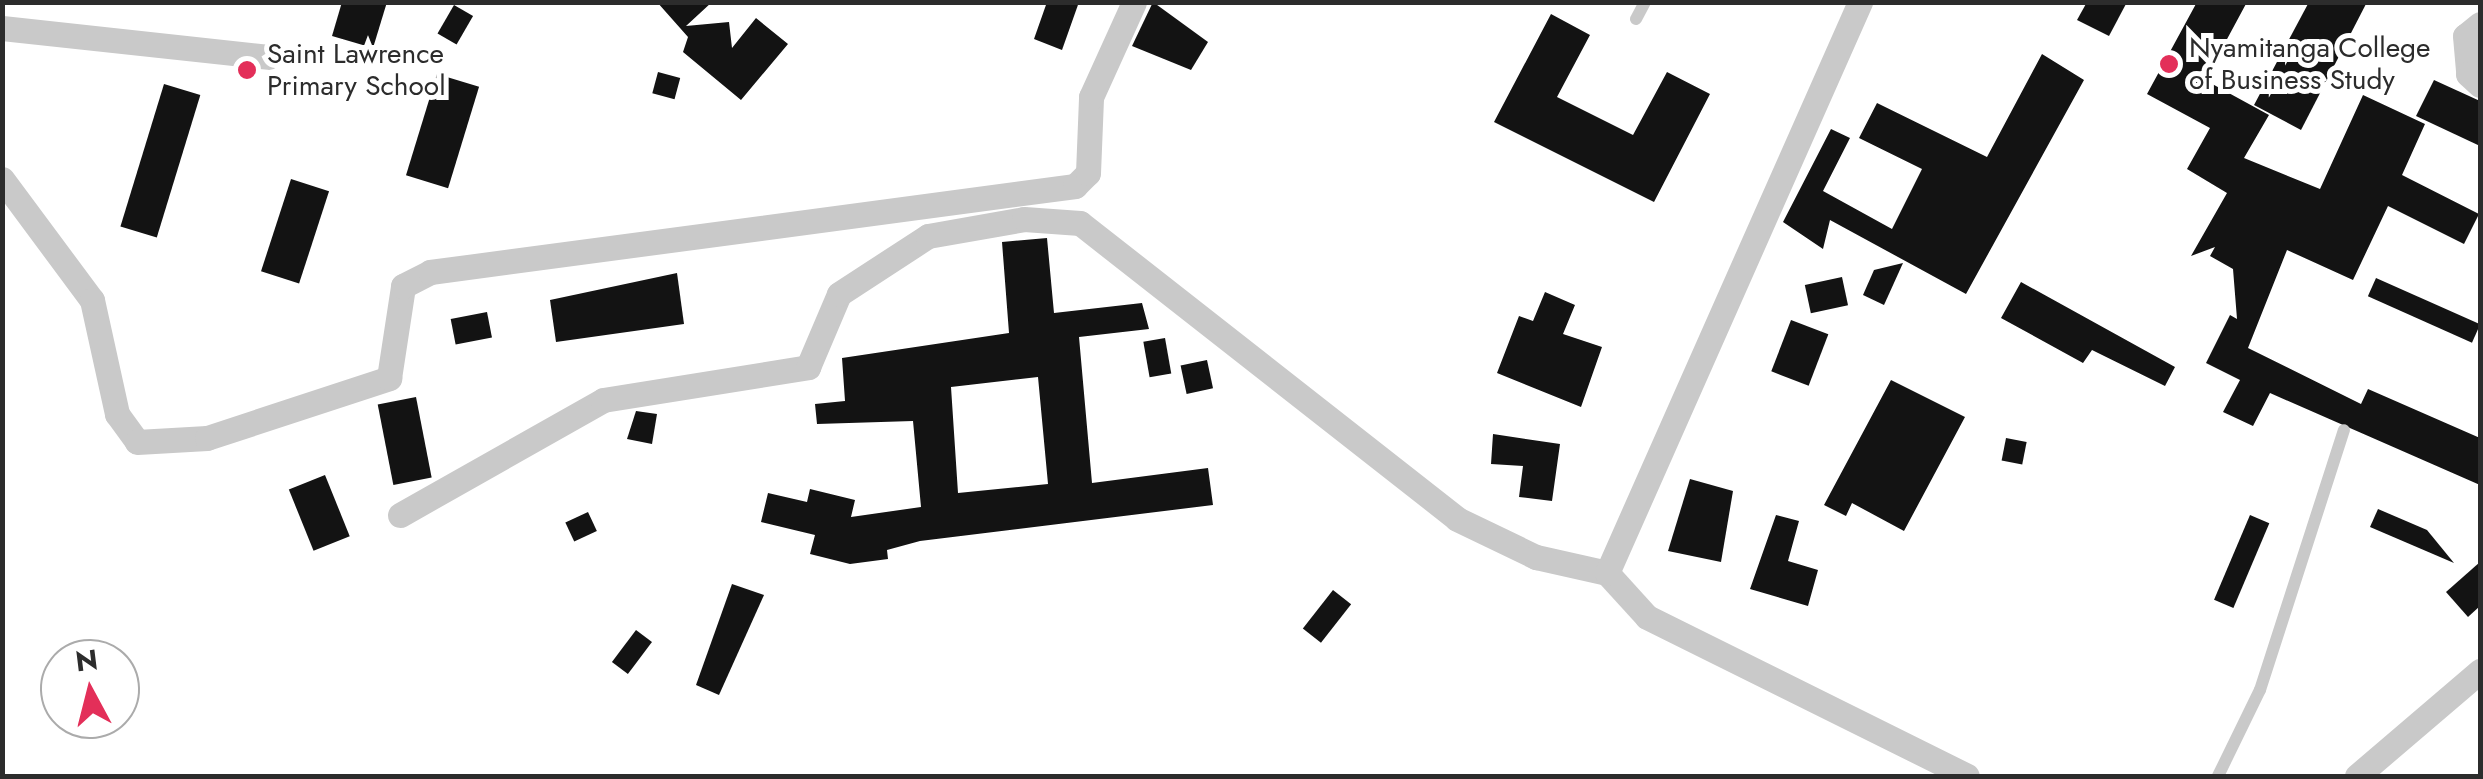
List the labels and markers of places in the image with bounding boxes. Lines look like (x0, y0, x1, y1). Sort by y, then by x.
place label: Nyamitanga College of Business Study (2189, 31, 2430, 97)
place label: Saint Lawrence Primary School (267, 37, 446, 103)
marker: Nyamitanga College of Business Study (2158, 53, 2180, 75)
marker: Saint Lawrence Primary School (236, 59, 258, 81)

